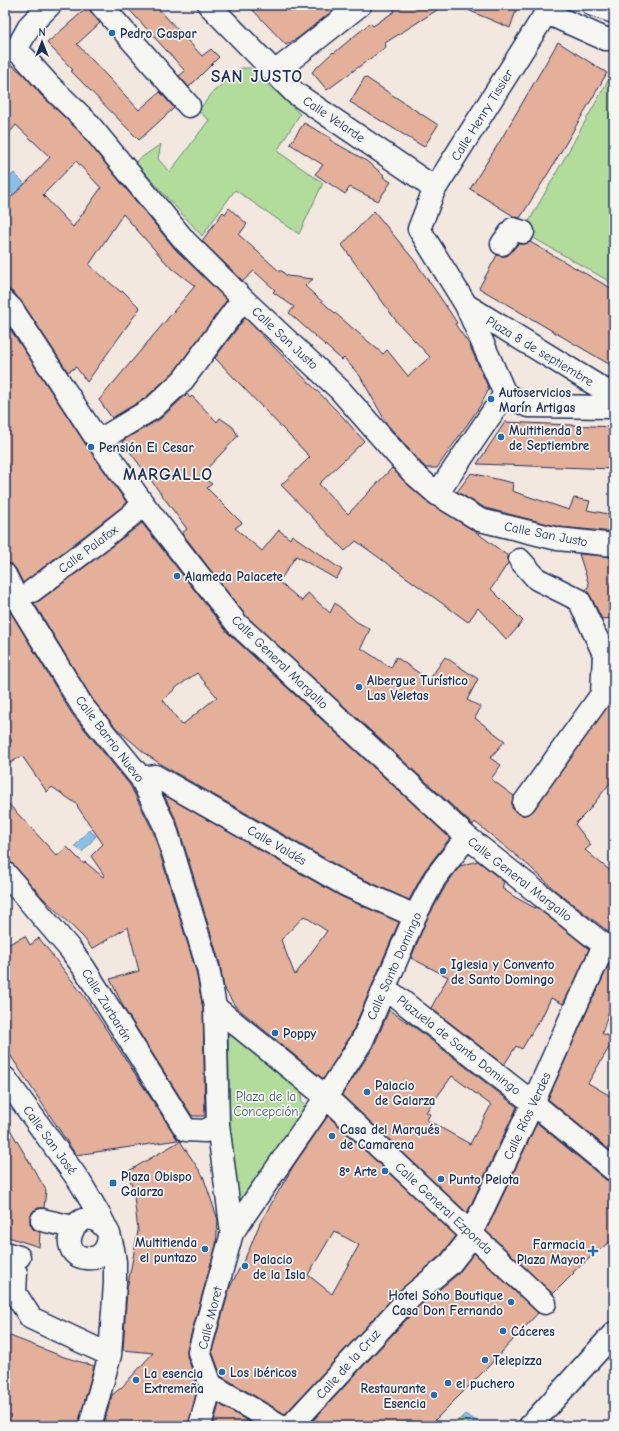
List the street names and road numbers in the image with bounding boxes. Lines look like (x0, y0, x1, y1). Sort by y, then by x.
street label: Calle Henry Tissier (448, 66, 517, 163)
street label: Calle Velarde (300, 93, 368, 146)
street label: Calle San Justo (249, 304, 321, 373)
street label: Plaza 8 de septiembre (483, 313, 597, 389)
street label: Calle San Justo (503, 519, 589, 549)
street label: Calle Palafox (55, 521, 121, 576)
street label: Calle General Margallo (229, 612, 331, 712)
street label: Calle Barrio Nuevo (73, 693, 147, 785)
street label: Calle Valdés (245, 822, 309, 868)
street label: Calle General Margallo (465, 834, 575, 924)
street label: Calle Santo Domingo (363, 910, 425, 1022)
street label: Calle Zurbarán (79, 966, 135, 1044)
street label: Plazuela de Santo Domingo (394, 992, 524, 1098)
street label: Calle Ríos Verdes (500, 1070, 554, 1162)
street label: Calle San José (20, 1103, 80, 1178)
street label: Calle General Ezponda (392, 1159, 496, 1257)
street label: Calle Moret (195, 1284, 225, 1351)
street label: Calle de la Cruz (313, 1326, 383, 1402)

